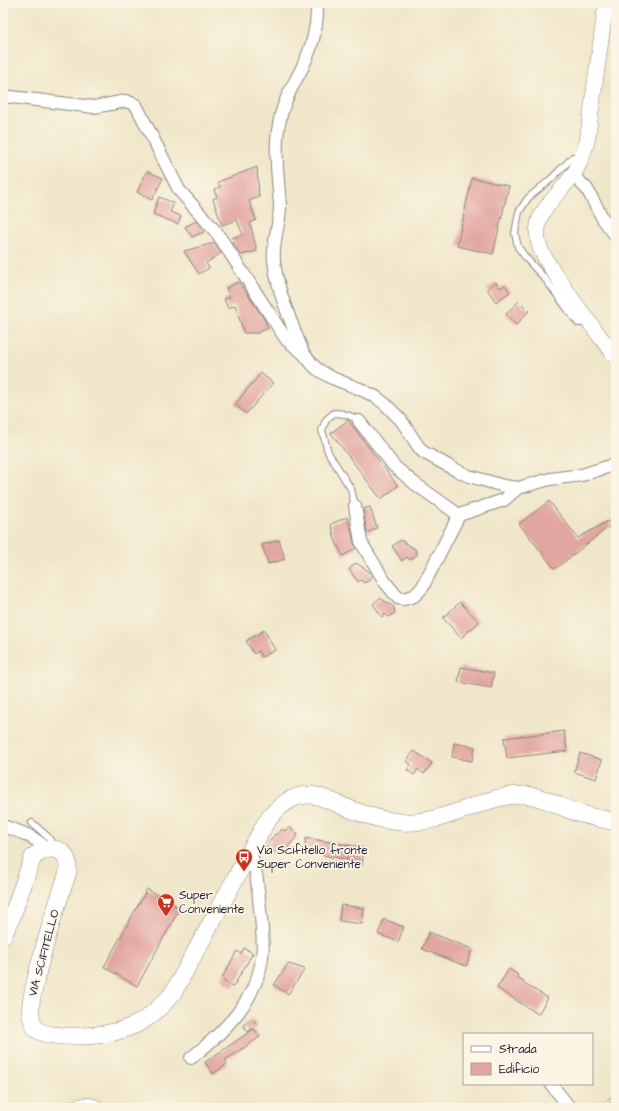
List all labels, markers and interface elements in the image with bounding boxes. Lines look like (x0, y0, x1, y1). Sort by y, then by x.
place label: Via Scifitello fronte Super Conveniente (257, 842, 368, 873)
bus stop icon: Via Scifitello fronte Super Conveniente (234, 847, 254, 872)
place label: Super Conveniente (179, 887, 245, 918)
supermarket icon: Super Conveniente (156, 892, 176, 917)
street label: VIA SCIFITELLO (24, 908, 64, 998)
legend (463, 1033, 593, 1085)
text: Strada (499, 1041, 537, 1058)
text: Edificio (499, 1061, 539, 1078)

